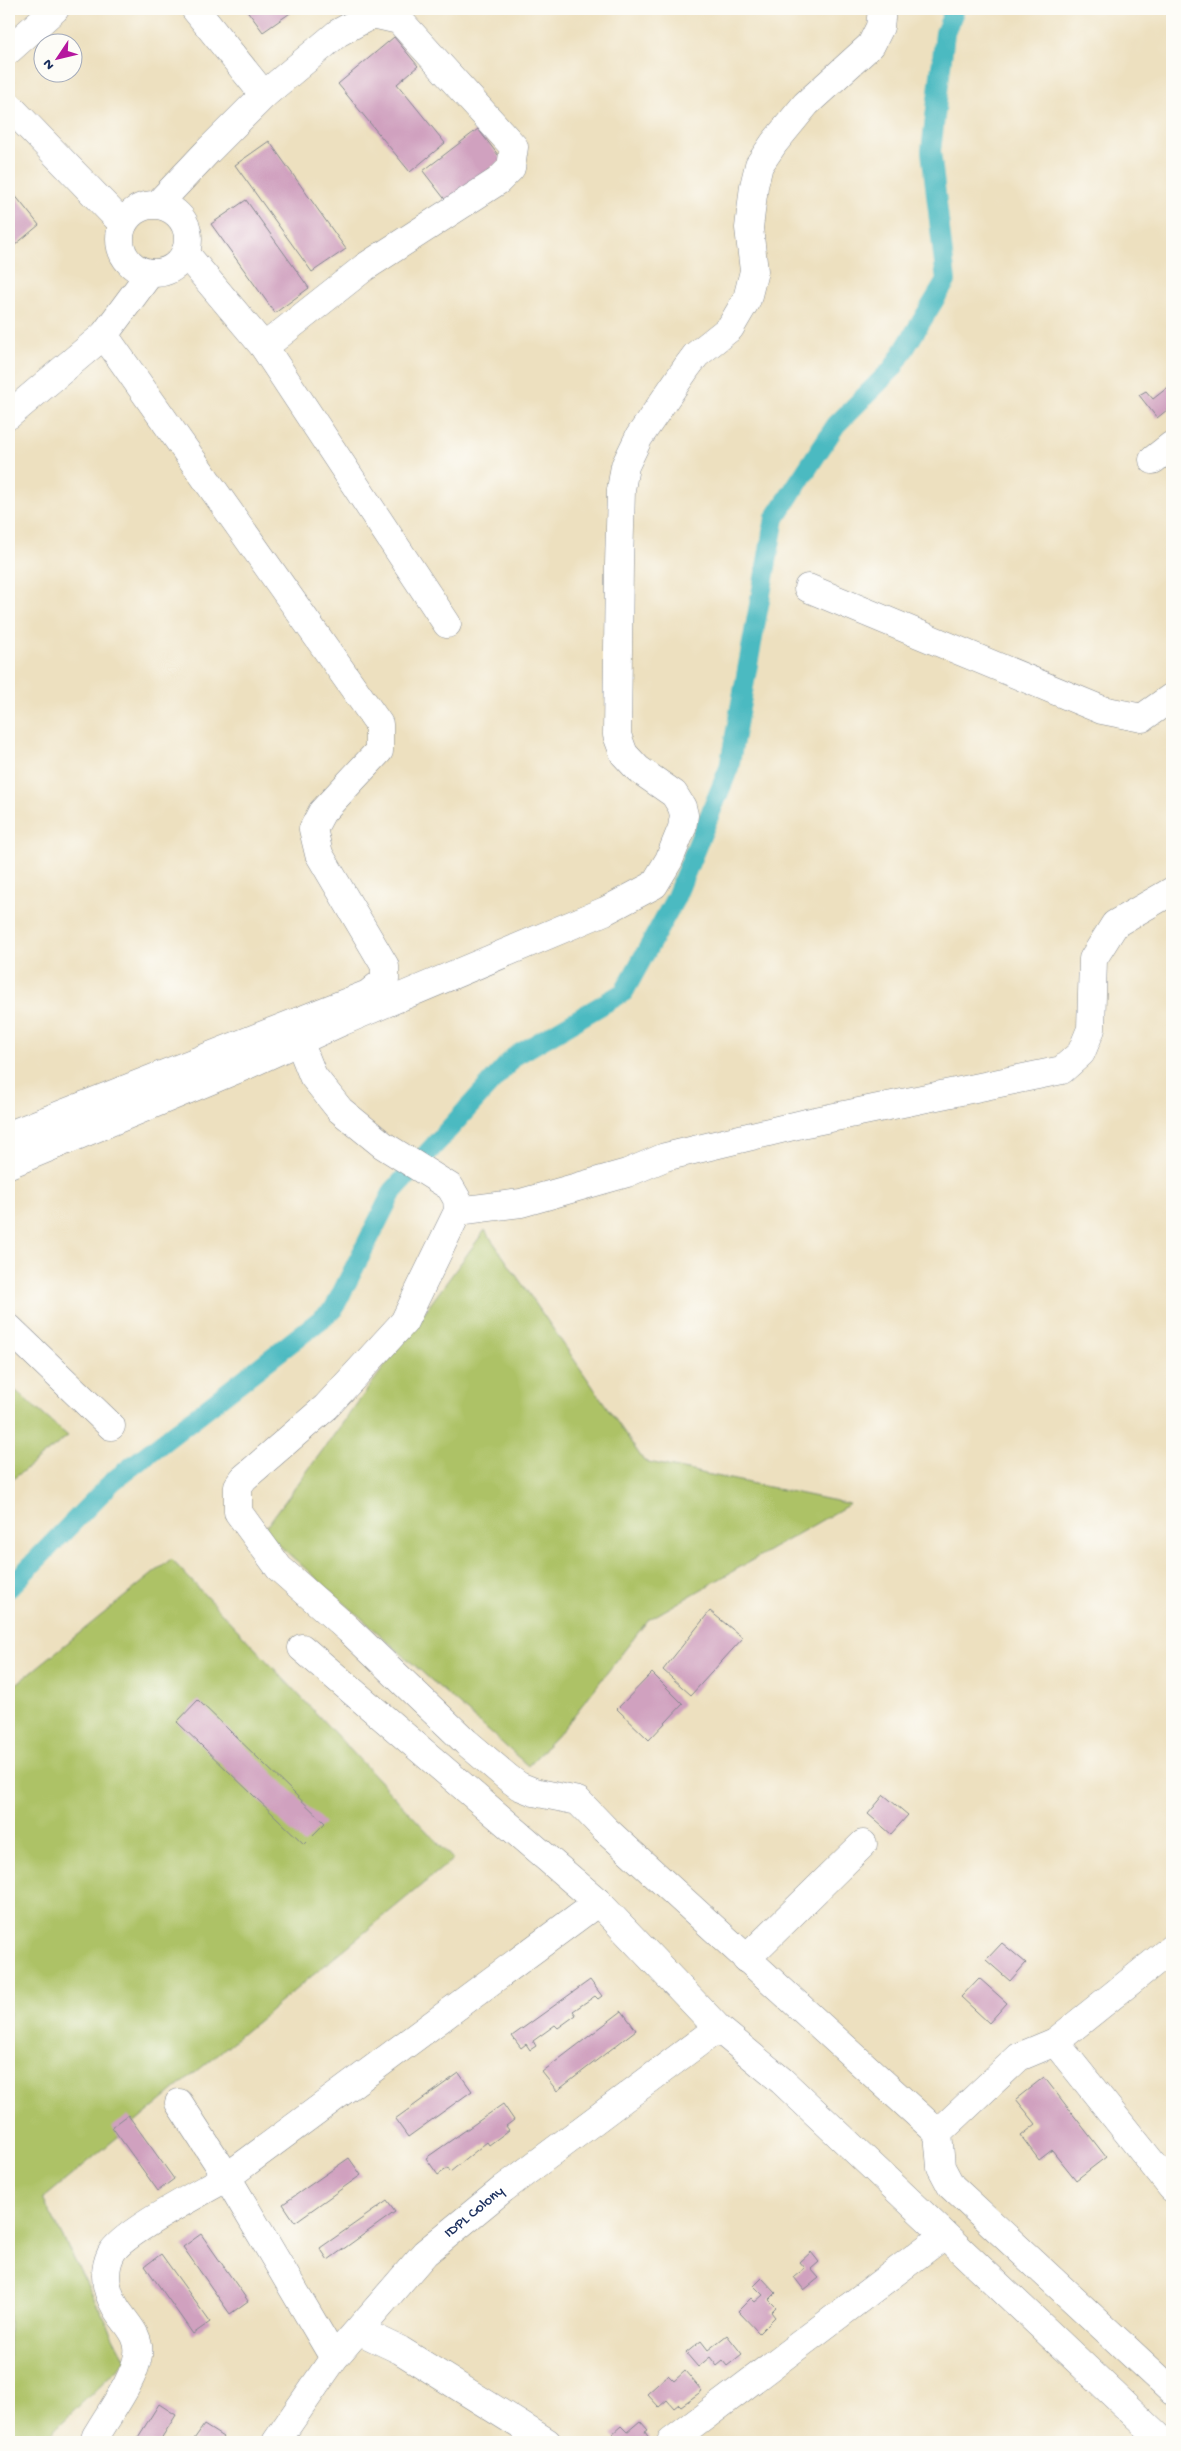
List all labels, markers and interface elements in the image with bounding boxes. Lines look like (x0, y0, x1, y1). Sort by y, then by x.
north arrow (32, 32, 82, 82)
text: N (40, 55, 59, 73)
street label: IDPL Colony (441, 2182, 509, 2242)

